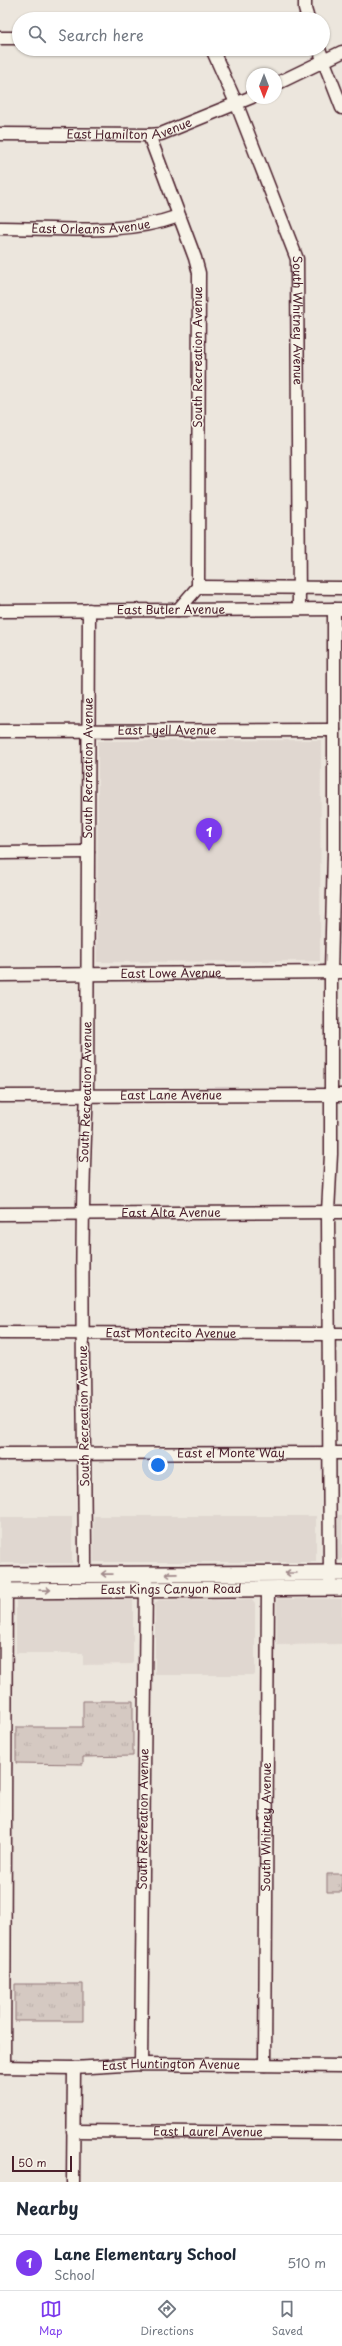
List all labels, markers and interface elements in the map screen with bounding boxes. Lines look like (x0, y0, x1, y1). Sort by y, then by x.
search box (12, 12, 330, 56)
icon: search (26, 23, 48, 45)
text: Search here (58, 23, 144, 46)
north arrow (246, 68, 282, 104)
street label: East Hamilton Avenue (66, 112, 195, 143)
street label: East Orleans Avenue (31, 214, 152, 238)
street label: South Whitney Avenue (289, 256, 308, 386)
street label: South Recreation Avenue (188, 286, 206, 428)
street label: East Butler Avenue (117, 600, 226, 618)
street label: South Recreation Avenue (78, 697, 97, 839)
street label: East Lyell Avenue (117, 720, 217, 739)
pin: 1 (196, 818, 222, 851)
street label: East Lowe Avenue (120, 963, 222, 982)
street label: South Recreation Avenue (74, 1021, 95, 1163)
street label: East Lane Avenue (120, 1085, 223, 1104)
street label: East Alta Avenue (121, 1203, 221, 1221)
street label: East Montecito Avenue (106, 1323, 237, 1342)
street label: South Recreation Avenue (73, 1345, 93, 1487)
street label: East el Monte Way (177, 1443, 285, 1461)
your location (148, 1455, 168, 1475)
one-way arrow (285, 1569, 298, 1577)
one-way arrow (101, 1570, 114, 1578)
one-way arrow (165, 1570, 178, 1578)
street label: East Kings Canyon Road (100, 1579, 242, 1598)
one-way arrow (38, 1586, 51, 1594)
street label: South Recreation Avenue (133, 1748, 152, 1890)
street label: South Whitney Avenue (256, 1762, 275, 1892)
street label: East Huntington Avenue (101, 2054, 241, 2074)
street label: East Laurel Avenue (153, 2122, 263, 2140)
scale bar (12, 2154, 72, 2173)
text: 50 m (18, 2154, 47, 2171)
text: Nearby (16, 2195, 78, 2221)
text: Lane Elementary School (54, 2242, 236, 2265)
text: 1 (26, 2253, 32, 2272)
text: 510 m (287, 2253, 326, 2272)
text: School (54, 2265, 95, 2284)
tab: Map (39, 2298, 62, 2339)
tab: Directions (140, 2298, 194, 2339)
tab: Saved (272, 2298, 303, 2339)

